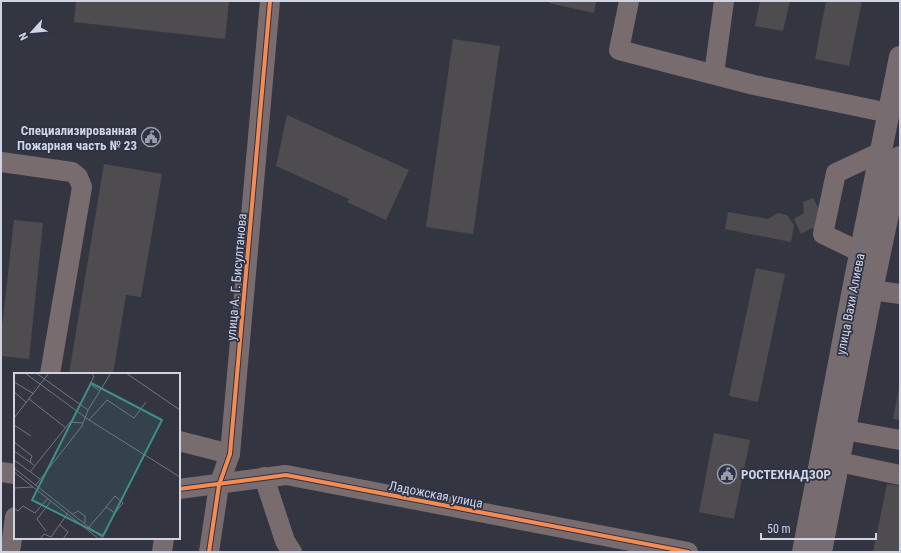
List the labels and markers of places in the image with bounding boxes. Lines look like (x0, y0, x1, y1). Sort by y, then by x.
place label: Специализированная Пожарная часть № 23 (17, 123, 137, 153)
public building icon: Специализированная Пожарная часть № 23 (140, 126, 162, 148)
public building icon: РОСТЕХНАДЗОР (716, 463, 738, 485)
place label: РОСТЕХНАДЗОР (741, 467, 831, 482)

